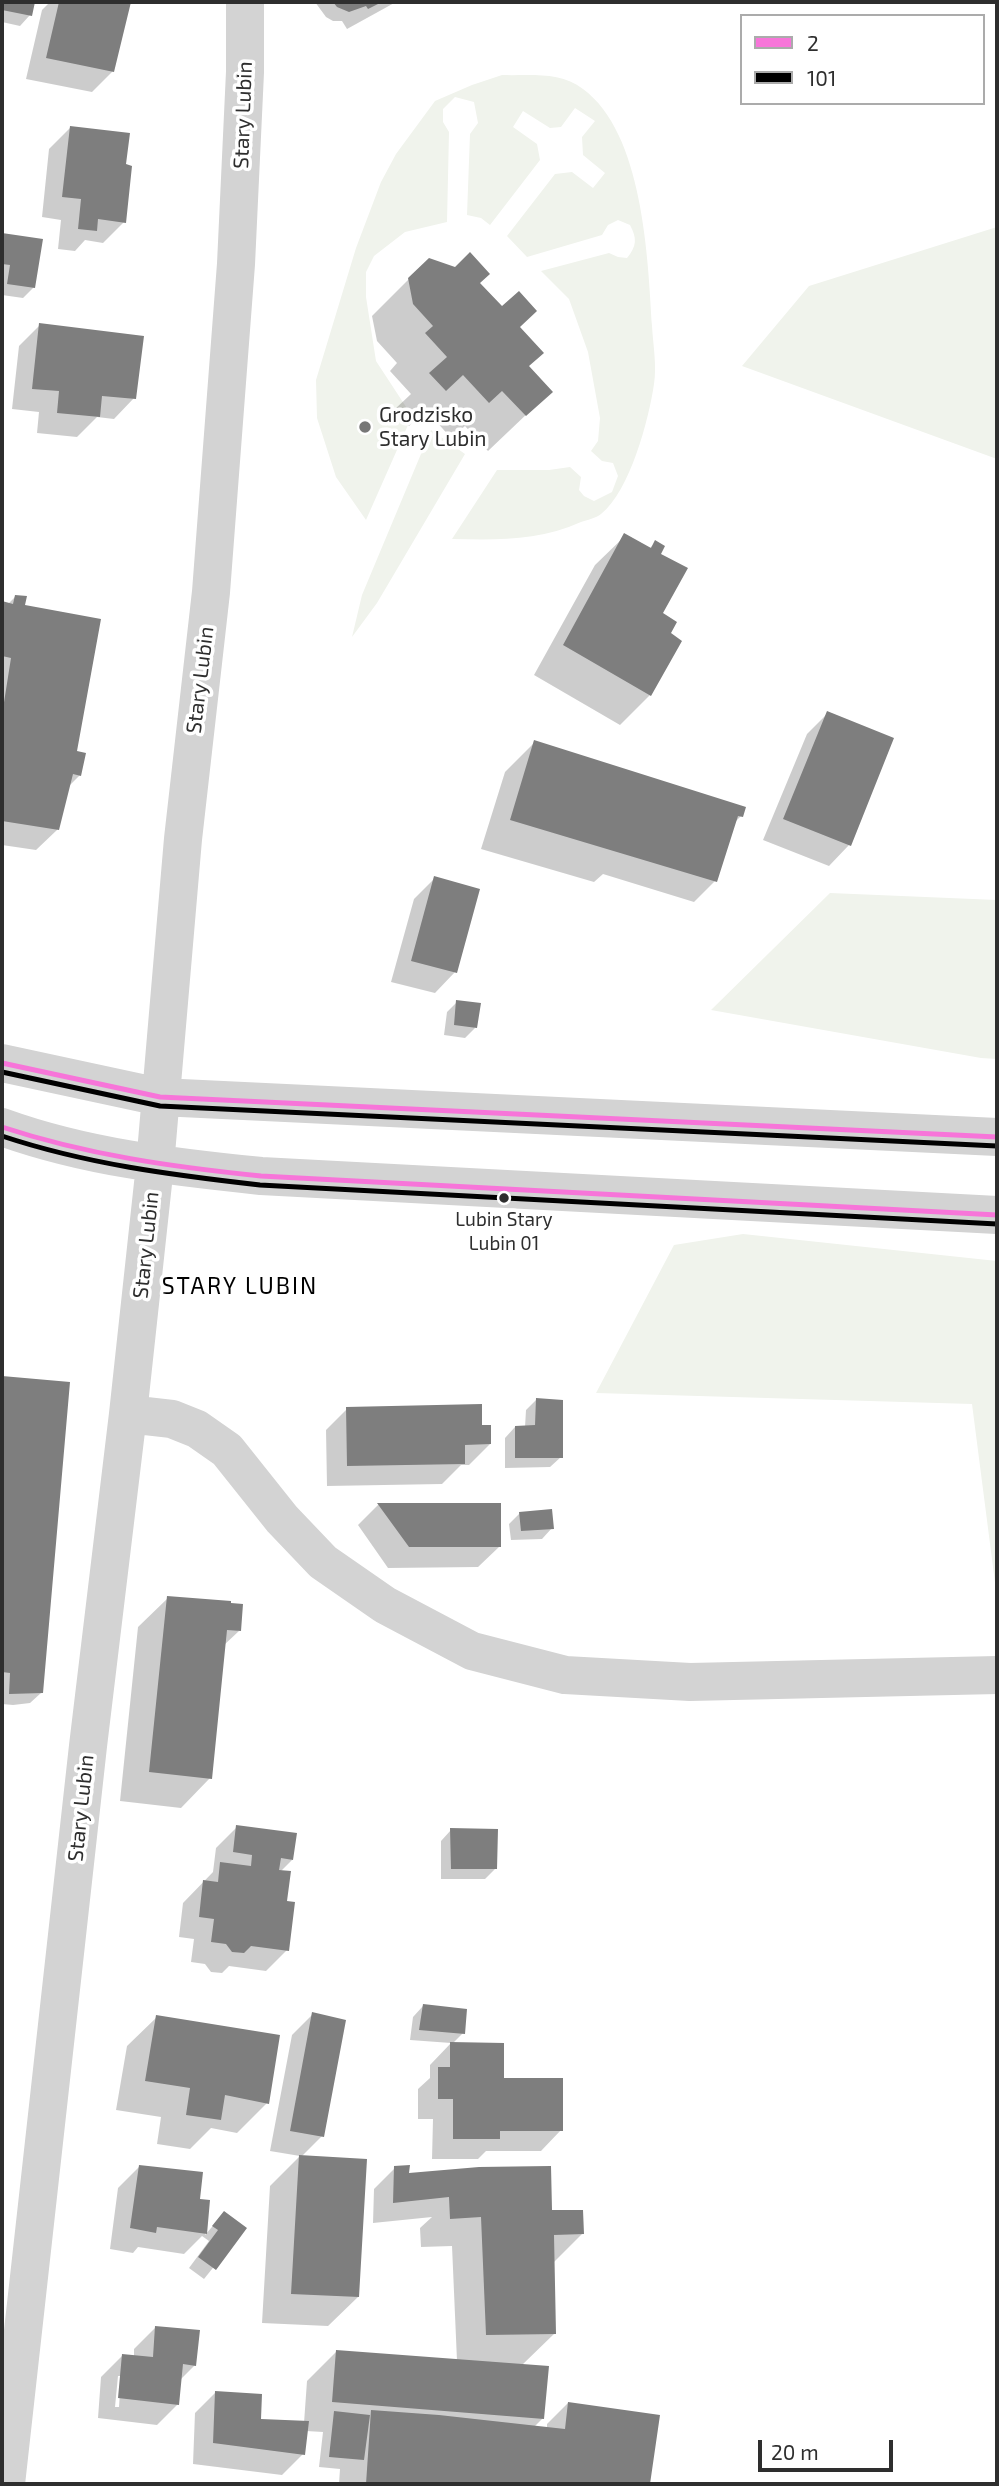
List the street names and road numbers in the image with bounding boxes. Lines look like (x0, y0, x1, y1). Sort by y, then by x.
street label: Stary Lubin (229, 61, 257, 169)
street label: Stary Lubin (181, 625, 219, 735)
street label: Stary Lubin (128, 1190, 164, 1300)
street label: Stary Lubin (63, 1753, 99, 1863)

